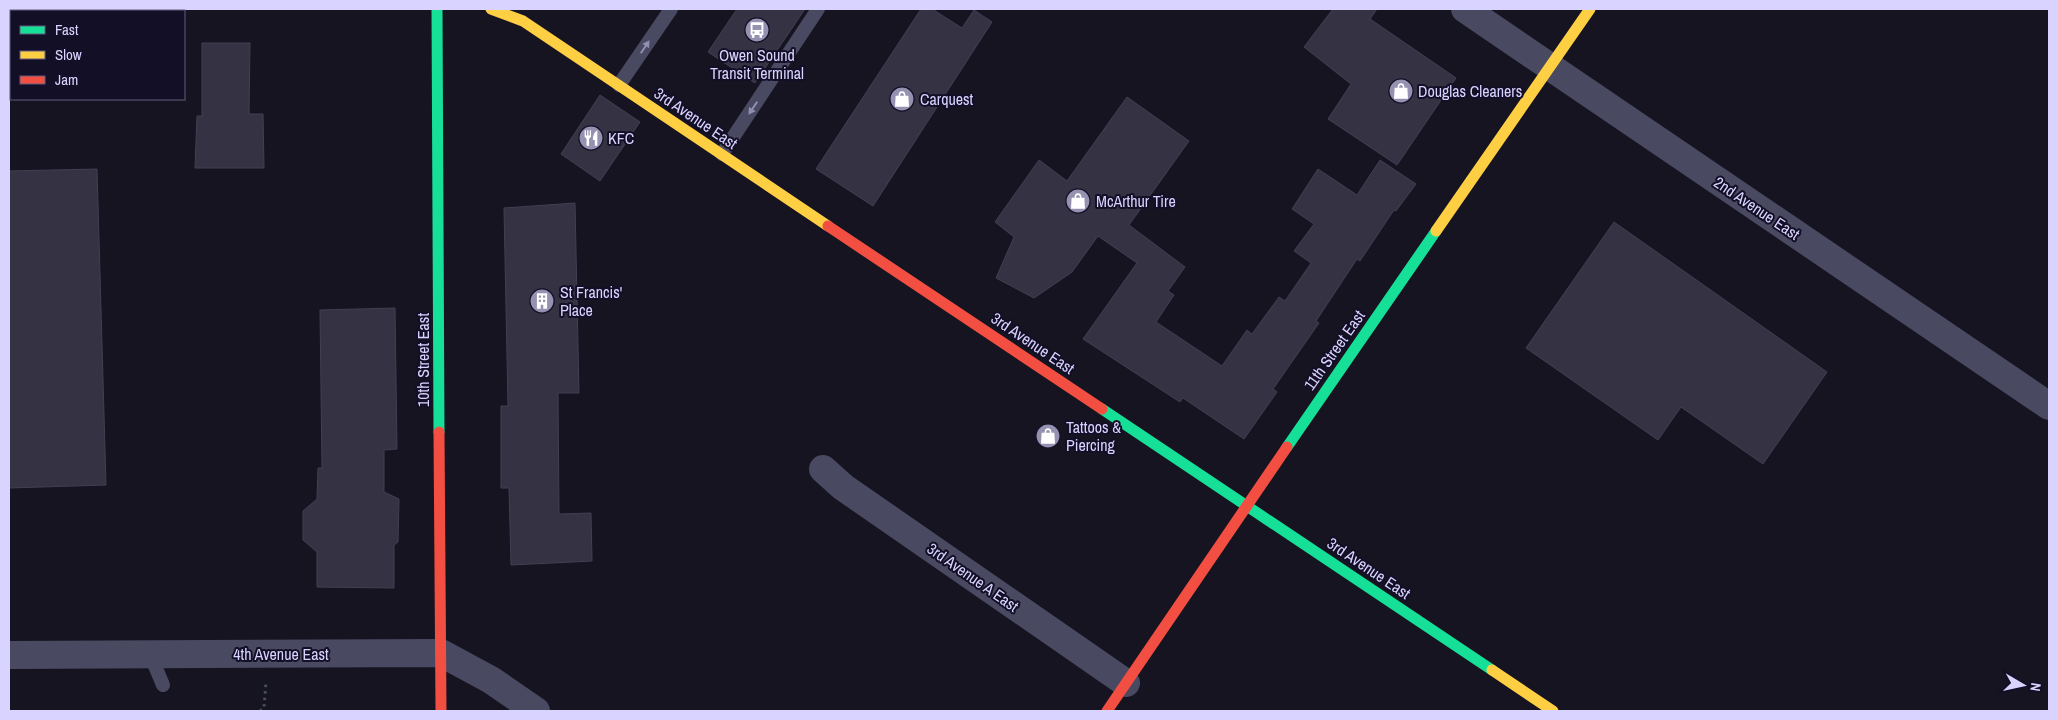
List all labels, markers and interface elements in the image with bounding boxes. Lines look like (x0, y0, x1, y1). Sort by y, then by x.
legend (10, 10, 185, 100)
bus stop icon: Owen Sound Transit Terminal (744, 17, 770, 43)
text: Fast (55, 19, 79, 40)
one-way arrow (640, 40, 650, 54)
text: Slow (55, 44, 82, 65)
place label: Owen Sound Transit Terminal (710, 44, 804, 84)
text: Jam (55, 69, 78, 90)
shop icon: Douglas Cleaners (1388, 78, 1414, 104)
place label: Douglas Cleaners (1418, 80, 1522, 102)
street label: 3rd Avenue East (650, 82, 742, 154)
shop icon: Carquest (889, 86, 915, 112)
place label: Carquest (920, 88, 974, 110)
one-way arrow (748, 101, 757, 114)
restaurant icon: KFC (578, 125, 604, 151)
place label: KFC (608, 127, 634, 149)
street label: 2nd Avenue East (1710, 171, 1804, 245)
shop icon: McArthur Tire (1065, 188, 1091, 214)
place label: McArthur Tire (1096, 190, 1176, 212)
place label: St Francis' Place (560, 281, 622, 321)
building icon: St Francis' Place (529, 288, 555, 314)
street label: 11th Street East (1298, 305, 1370, 394)
street label: 3rd Avenue East (987, 307, 1079, 379)
street label: 10th Street East (412, 313, 434, 407)
place label: Tattoos & Piercing (1066, 416, 1121, 456)
shop icon: Tattoos & Piercing (1035, 423, 1061, 449)
street label: 3rd Avenue East (1323, 532, 1415, 604)
street label: 3rd Avenue A East (923, 537, 1023, 617)
street label: 4th Avenue East (233, 643, 329, 665)
north arrow (1998, 660, 2048, 710)
text: N (2026, 682, 2045, 693)

